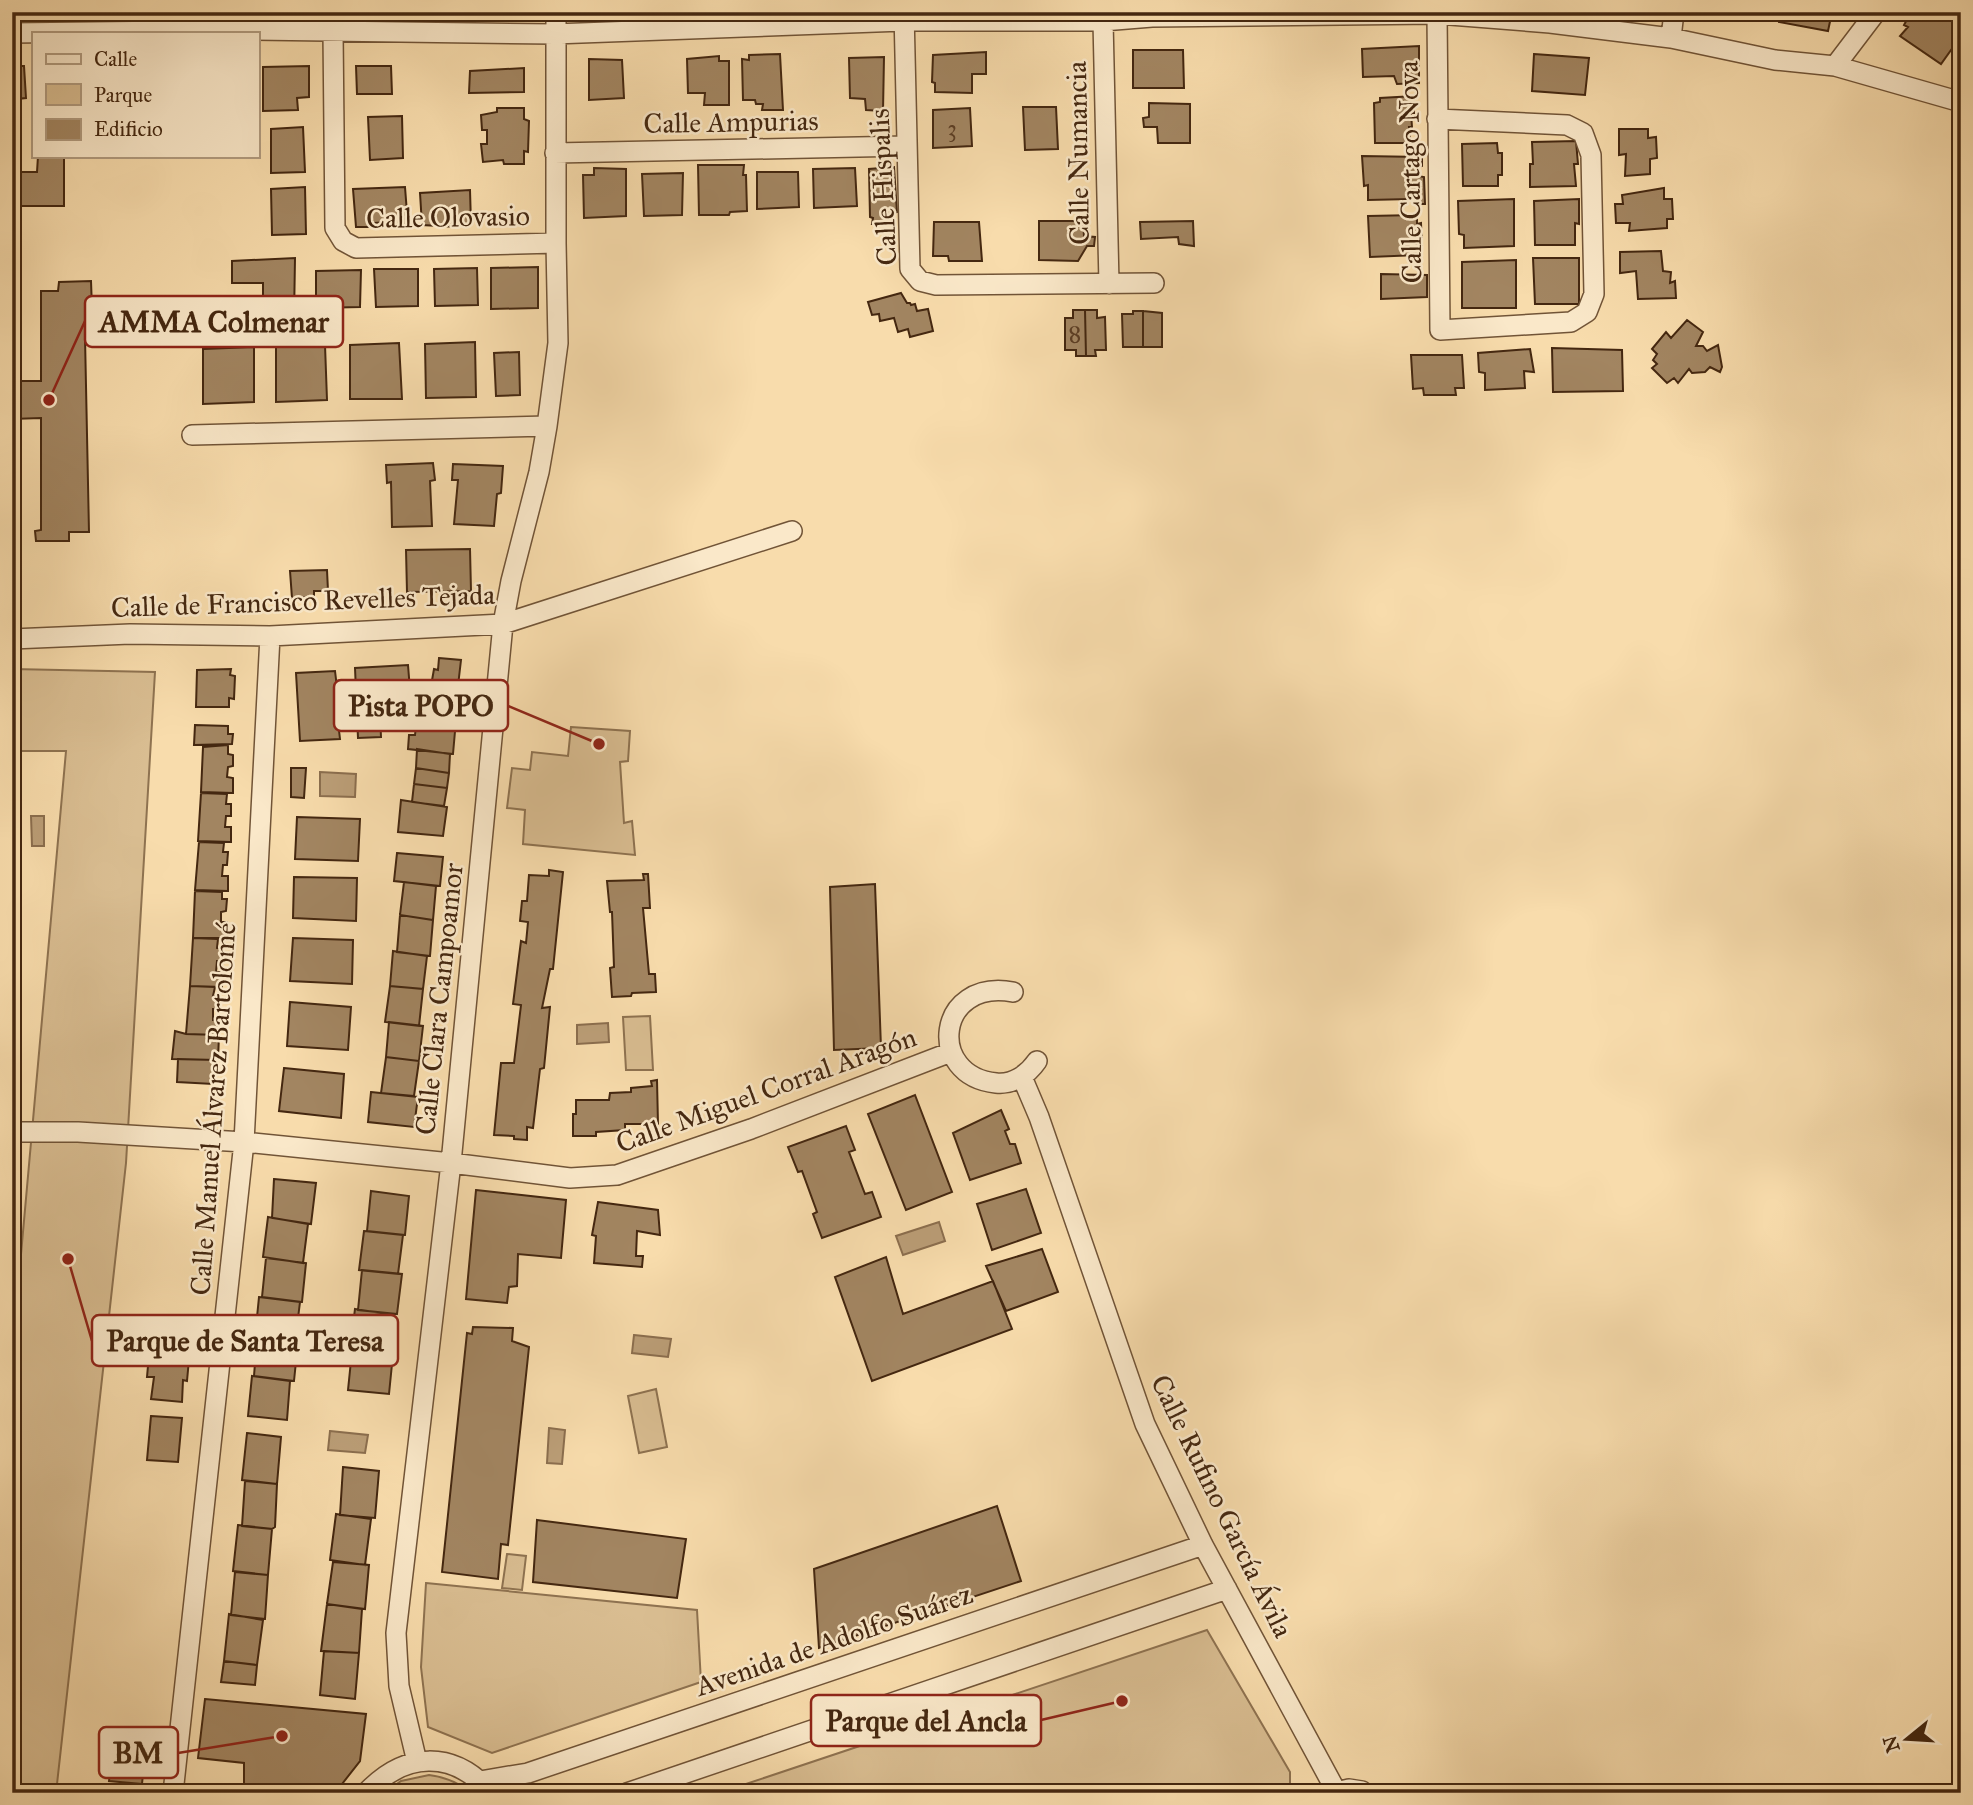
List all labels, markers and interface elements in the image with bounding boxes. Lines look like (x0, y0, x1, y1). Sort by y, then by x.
legend (32, 32, 259, 158)
text: Calle (94, 46, 137, 72)
street label: Calle Cartago Nova (1391, 60, 1429, 284)
street label: Calle Numancia (1059, 61, 1097, 245)
text: Parque (94, 82, 153, 108)
street label: Calle Ampurias (643, 103, 819, 141)
street label: Calle Hispalis (861, 108, 905, 266)
house number: 3 (947, 113, 957, 143)
text: Edificio (94, 116, 163, 142)
street label: Calle Olovasio (366, 198, 530, 236)
callout: AMMA Colmenar (85, 296, 343, 347)
text: AMMA Colmenar (97, 304, 330, 340)
house number: 8 (1069, 319, 1081, 349)
street label: Calle de Francisco Revelles Tejada (110, 577, 496, 625)
callout: Pista POPO (334, 680, 508, 731)
text: Pista POPO (348, 688, 494, 724)
street label: Calle Clara Campoamor (407, 861, 471, 1137)
street label: Calle Manuel Álvarez Bartolomé (183, 921, 244, 1297)
street label: Calle Miguel Corral Aragón (611, 1019, 921, 1161)
callout: Parque de Santa Teresa (92, 1315, 398, 1366)
text: Parque de Santa Teresa (106, 1323, 385, 1359)
street label: Calle Rufino García Ávila (1143, 1369, 1301, 1643)
street label: Avenida de Adolfo Suárez (690, 1576, 977, 1704)
callout: Parque del Ancla (811, 1695, 1041, 1746)
text: Parque del Ancla (825, 1703, 1028, 1739)
north arrow (1871, 1703, 1941, 1773)
callout: BM (99, 1727, 178, 1778)
text: N (1878, 1733, 1905, 1755)
text: BM (113, 1735, 163, 1771)

